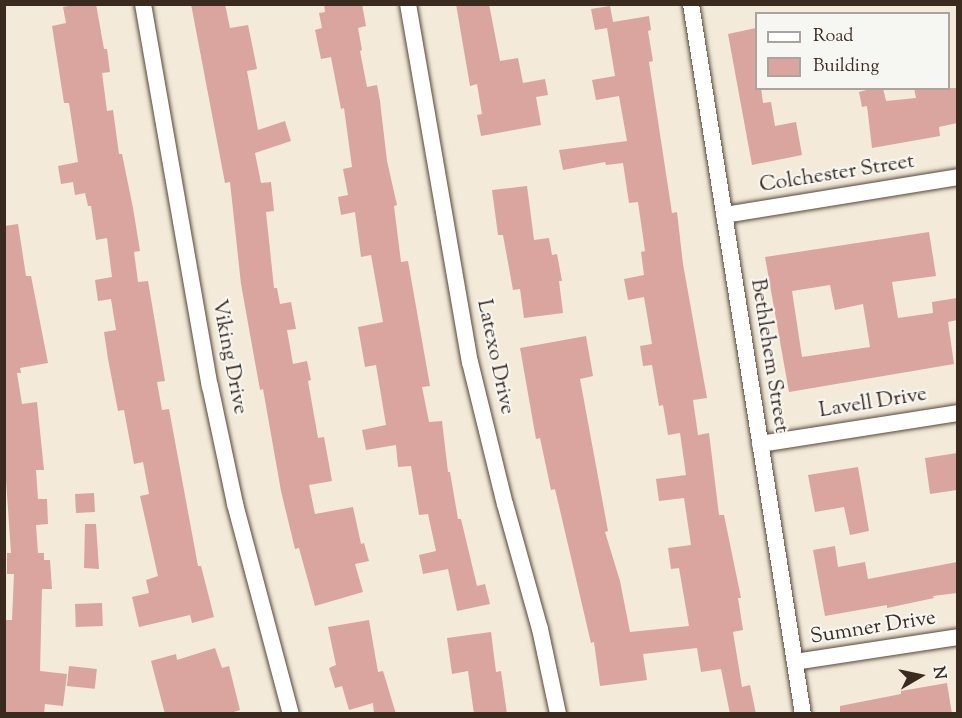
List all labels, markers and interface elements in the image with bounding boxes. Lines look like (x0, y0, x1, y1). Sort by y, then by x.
legend (755, 12, 950, 90)
text: Road (813, 24, 853, 50)
text: Building (813, 54, 879, 80)
street label: Colchester Street (758, 149, 916, 199)
street label: Bethlehem Street (744, 277, 794, 435)
street label: Viking Drive (206, 297, 252, 417)
street label: Latexo Drive (471, 297, 519, 417)
street label: Lavell Drive (817, 382, 929, 424)
street label: Sumner Drive (808, 606, 938, 650)
north arrow (890, 646, 950, 706)
text: N (926, 665, 951, 681)

